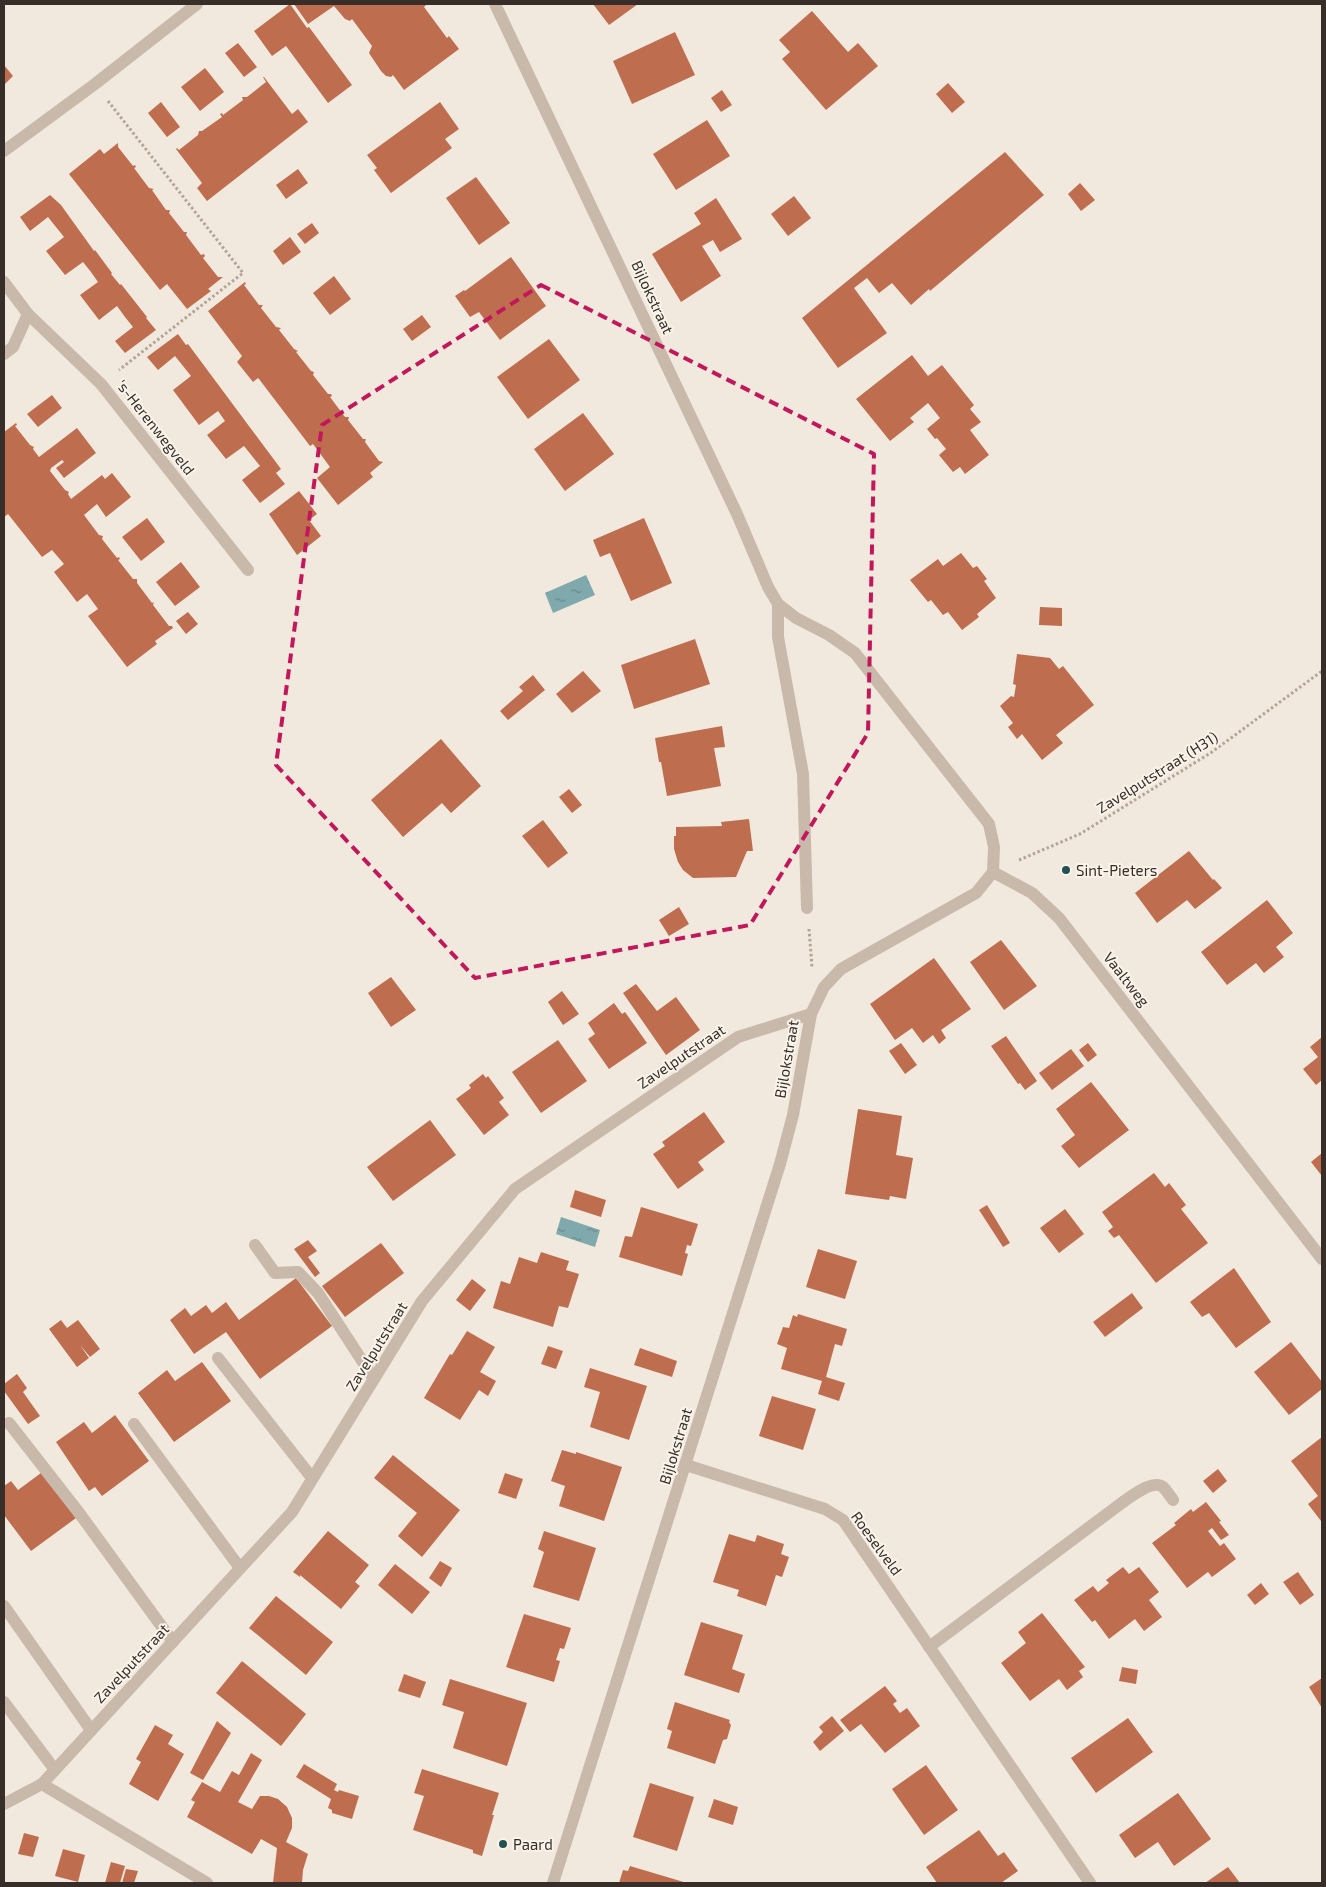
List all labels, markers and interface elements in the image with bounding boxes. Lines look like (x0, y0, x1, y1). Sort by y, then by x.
street label: Bijlokstraat (627, 257, 678, 337)
street label: 's-Herenwegveld (113, 376, 199, 478)
street label: Zavelputstraat (H31) (1093, 727, 1221, 817)
place label: Sint-Pieters (1076, 861, 1157, 879)
marker: Sint-Pieters (1060, 864, 1072, 876)
street label: Vaaltweg (1100, 948, 1154, 1010)
street label: Bijlokstraat (770, 1018, 803, 1100)
street label: Zavelputstraat (634, 1020, 728, 1092)
street label: Zavelputstraat (341, 1298, 411, 1394)
street label: Bijlokstraat (655, 1405, 696, 1487)
street label: Roeselveld (848, 1508, 906, 1578)
street label: Zavelputstraat (90, 1620, 172, 1706)
place label: Paard (513, 1835, 553, 1853)
marker: Paard (497, 1838, 509, 1850)

